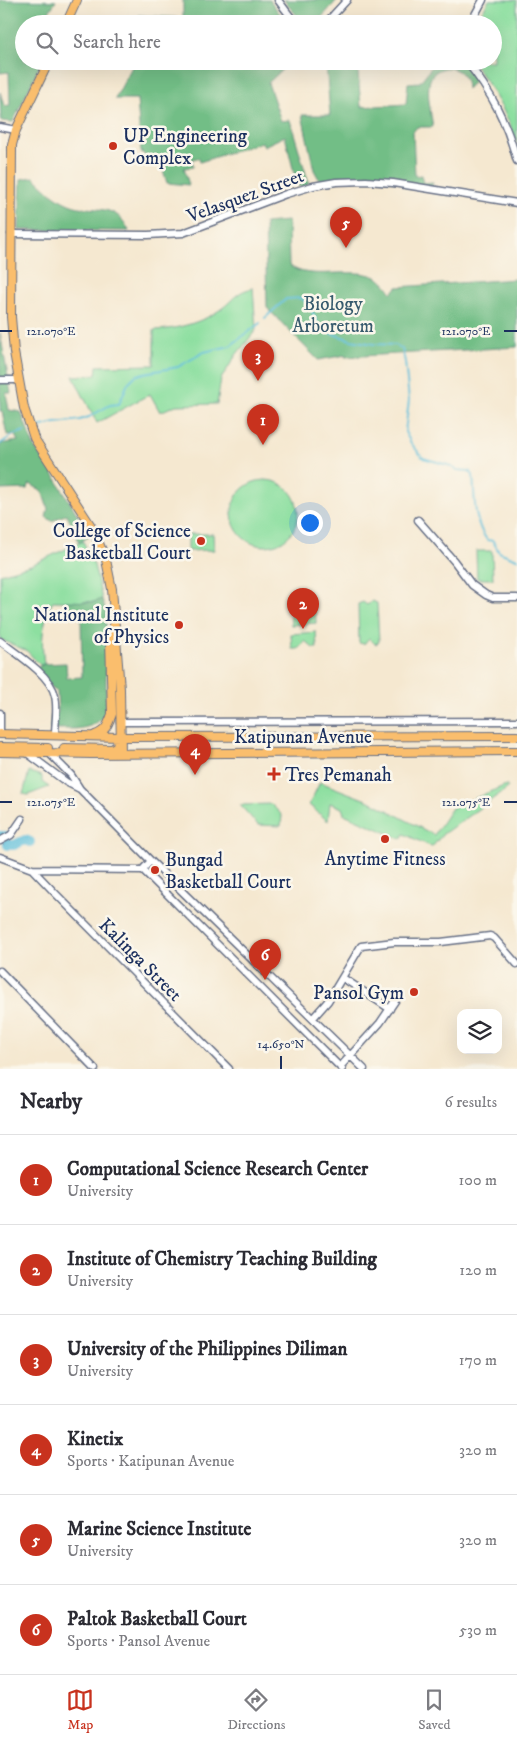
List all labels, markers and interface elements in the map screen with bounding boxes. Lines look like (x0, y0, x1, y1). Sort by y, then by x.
search box (15, 15, 502, 70)
icon: search (33, 29, 61, 57)
text: Search here (73, 31, 161, 54)
place label: UP Engineering Complex (123, 125, 248, 170)
marker: UP Engineering Complex (107, 140, 119, 152)
street label: Velasquez Street (183, 165, 307, 229)
pin: 5 (330, 207, 362, 248)
park label: Biology Arboretum (292, 293, 374, 338)
text: 121.070°E (26, 324, 76, 339)
text: 121.070°E (441, 324, 491, 339)
pin: 3 (242, 340, 274, 381)
pin: 1 (247, 404, 279, 445)
your location (297, 510, 323, 536)
place label: College of Science Basketball Court (53, 520, 191, 565)
marker: College of Science Basketball Court (195, 535, 207, 547)
pin: 2 (287, 588, 319, 629)
place label: National Institute of Physics (34, 604, 169, 649)
marker: National Institute of Physics (173, 619, 185, 631)
street label: Katipunan Avenue (234, 726, 372, 749)
pin: 4 (179, 734, 211, 775)
place label: Tres Pemanah (285, 764, 392, 787)
marker: Tres Pemanah (267, 767, 281, 781)
text: 121.075°E (27, 795, 76, 810)
text: 121.075°E (442, 795, 491, 810)
marker: Anytime Fitness (379, 833, 391, 845)
place label: Anytime Fitness (324, 848, 446, 871)
place label: Bungad Basketball Court (165, 849, 291, 894)
marker: Bungad Basketball Court (149, 864, 161, 876)
street label: Kalinga Street (94, 914, 186, 1006)
pin: 6 (249, 939, 281, 980)
place label: Pansol Gym (313, 982, 404, 1005)
marker: Pansol Gym (408, 986, 420, 998)
map controls (457, 1009, 502, 1054)
button: layers (457, 1009, 502, 1054)
text: 14.650°N (258, 1037, 305, 1052)
text: Nearby (20, 1089, 82, 1115)
text: 6 results (444, 1092, 497, 1112)
text: Computational Science Research Center (67, 1158, 368, 1181)
text: 1 (33, 1170, 39, 1190)
text: 100 m (459, 1170, 497, 1190)
text: University (67, 1181, 133, 1201)
text: Institute of Chemistry Teaching Building (67, 1248, 377, 1271)
text: 2 (32, 1260, 40, 1280)
text: 120 m (459, 1260, 497, 1280)
text: University (67, 1271, 133, 1291)
text: University of the Philippines Diliman (67, 1338, 347, 1361)
text: 3 (33, 1350, 39, 1370)
text: 170 m (459, 1350, 497, 1370)
text: University (67, 1361, 133, 1381)
text: Kinetix (67, 1428, 123, 1451)
text: 4 (31, 1440, 41, 1460)
text: 320 m (459, 1440, 497, 1460)
text: Sports · Katipunan Avenue (67, 1451, 234, 1471)
text: Marine Science Institute (67, 1518, 251, 1541)
text: 5 (32, 1530, 40, 1550)
text: 320 m (459, 1530, 497, 1550)
text: University (67, 1541, 133, 1561)
text: Paltok Basketball Court (67, 1608, 247, 1631)
text: 6 (32, 1620, 40, 1640)
text: 530 m (459, 1620, 497, 1640)
text: Sports · Pansol Avenue (67, 1631, 210, 1651)
tab: Map (66, 1686, 94, 1734)
tab: Directions (227, 1686, 285, 1734)
tab: Saved (418, 1686, 451, 1734)

